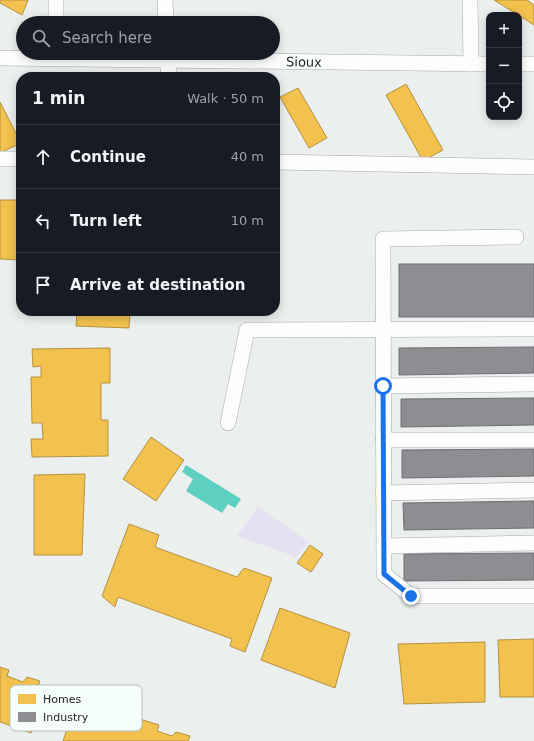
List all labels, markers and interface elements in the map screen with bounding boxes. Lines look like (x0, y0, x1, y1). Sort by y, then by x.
map controls (486, 12, 522, 120)
button: + (486, 12, 522, 48)
search box (16, 16, 280, 60)
icon: search (30, 27, 52, 49)
text: Search here (62, 29, 152, 47)
button: − (486, 48, 522, 84)
street label: Sioux (286, 54, 322, 70)
button: locate (486, 84, 522, 120)
text: 1 min (32, 88, 85, 108)
text: Walk · 50 m (187, 91, 264, 106)
icon: ahead (32, 146, 54, 168)
text: Continue (70, 148, 146, 166)
text: 40 m (231, 149, 264, 164)
icon: left (32, 210, 54, 232)
text: Turn left (70, 212, 142, 230)
text: 10 m (231, 213, 264, 228)
icon: arrive (32, 274, 54, 296)
text: Arrive at destination (70, 276, 245, 294)
route start (374, 377, 392, 395)
route end (402, 587, 420, 605)
legend (10, 685, 142, 731)
text: Homes (43, 693, 81, 706)
text: Industry (43, 711, 89, 724)

